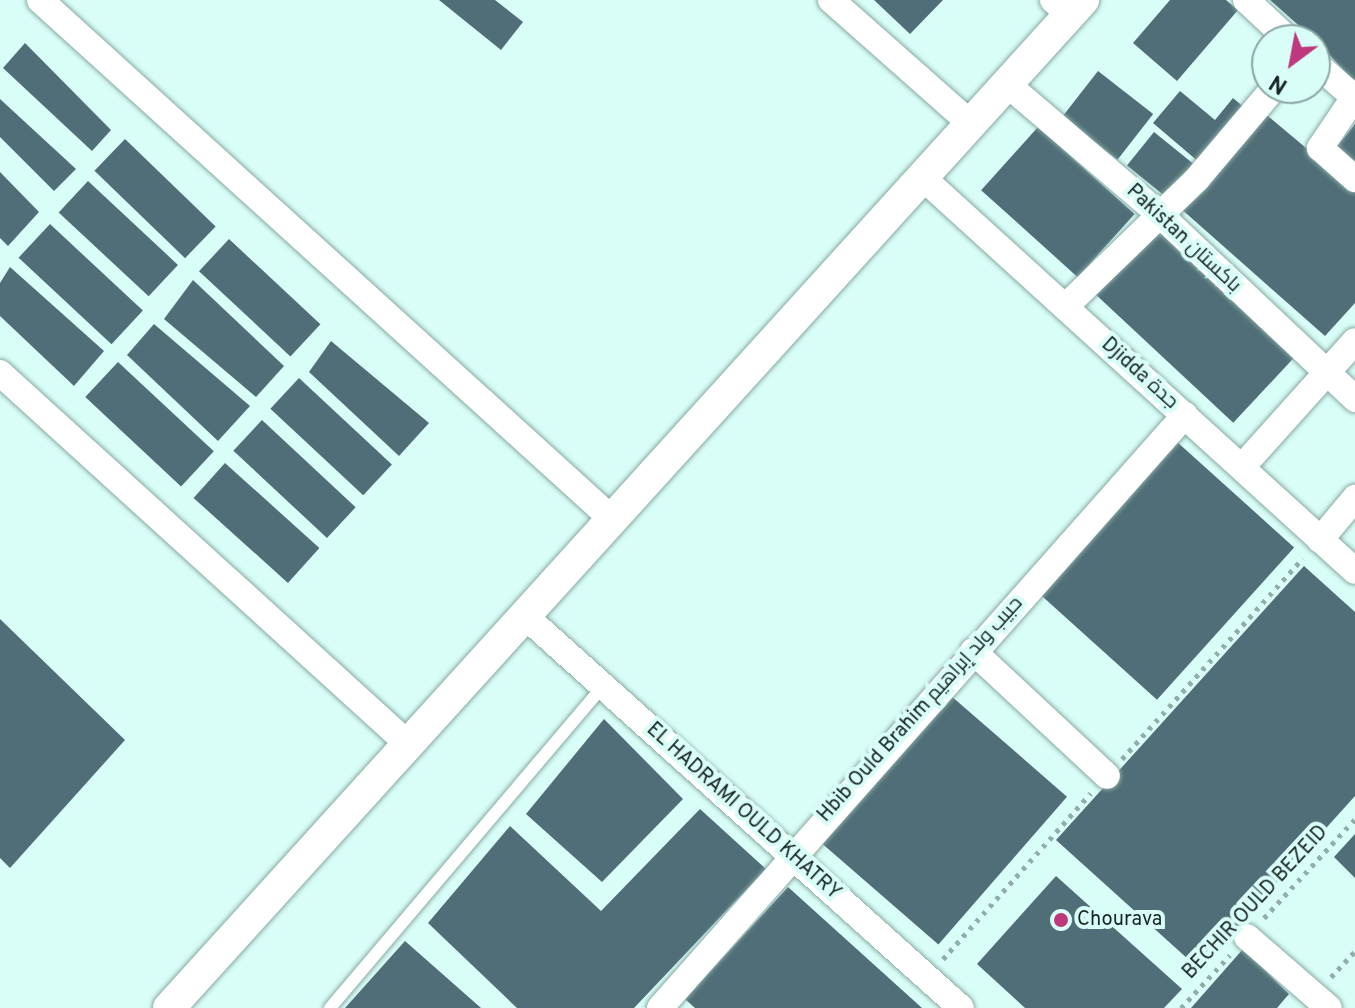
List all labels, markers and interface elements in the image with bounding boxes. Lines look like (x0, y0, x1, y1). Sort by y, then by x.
north arrow (1251, 24, 1331, 104)
text: N (1265, 67, 1293, 99)
street label: Pakistan باكستان (1121, 180, 1245, 298)
street label: Djidda جدة (1096, 333, 1182, 415)
street label: Hbib Ould Brahim حبيب ولد إبراهيم (813, 592, 1029, 828)
street label: EL HADRAMI OULD KHATRY (641, 718, 845, 906)
street label: BECHIR OULD BEZEID (1178, 821, 1334, 985)
place label: Chourava (1077, 908, 1162, 932)
marker: Chourava (1052, 911, 1070, 929)

